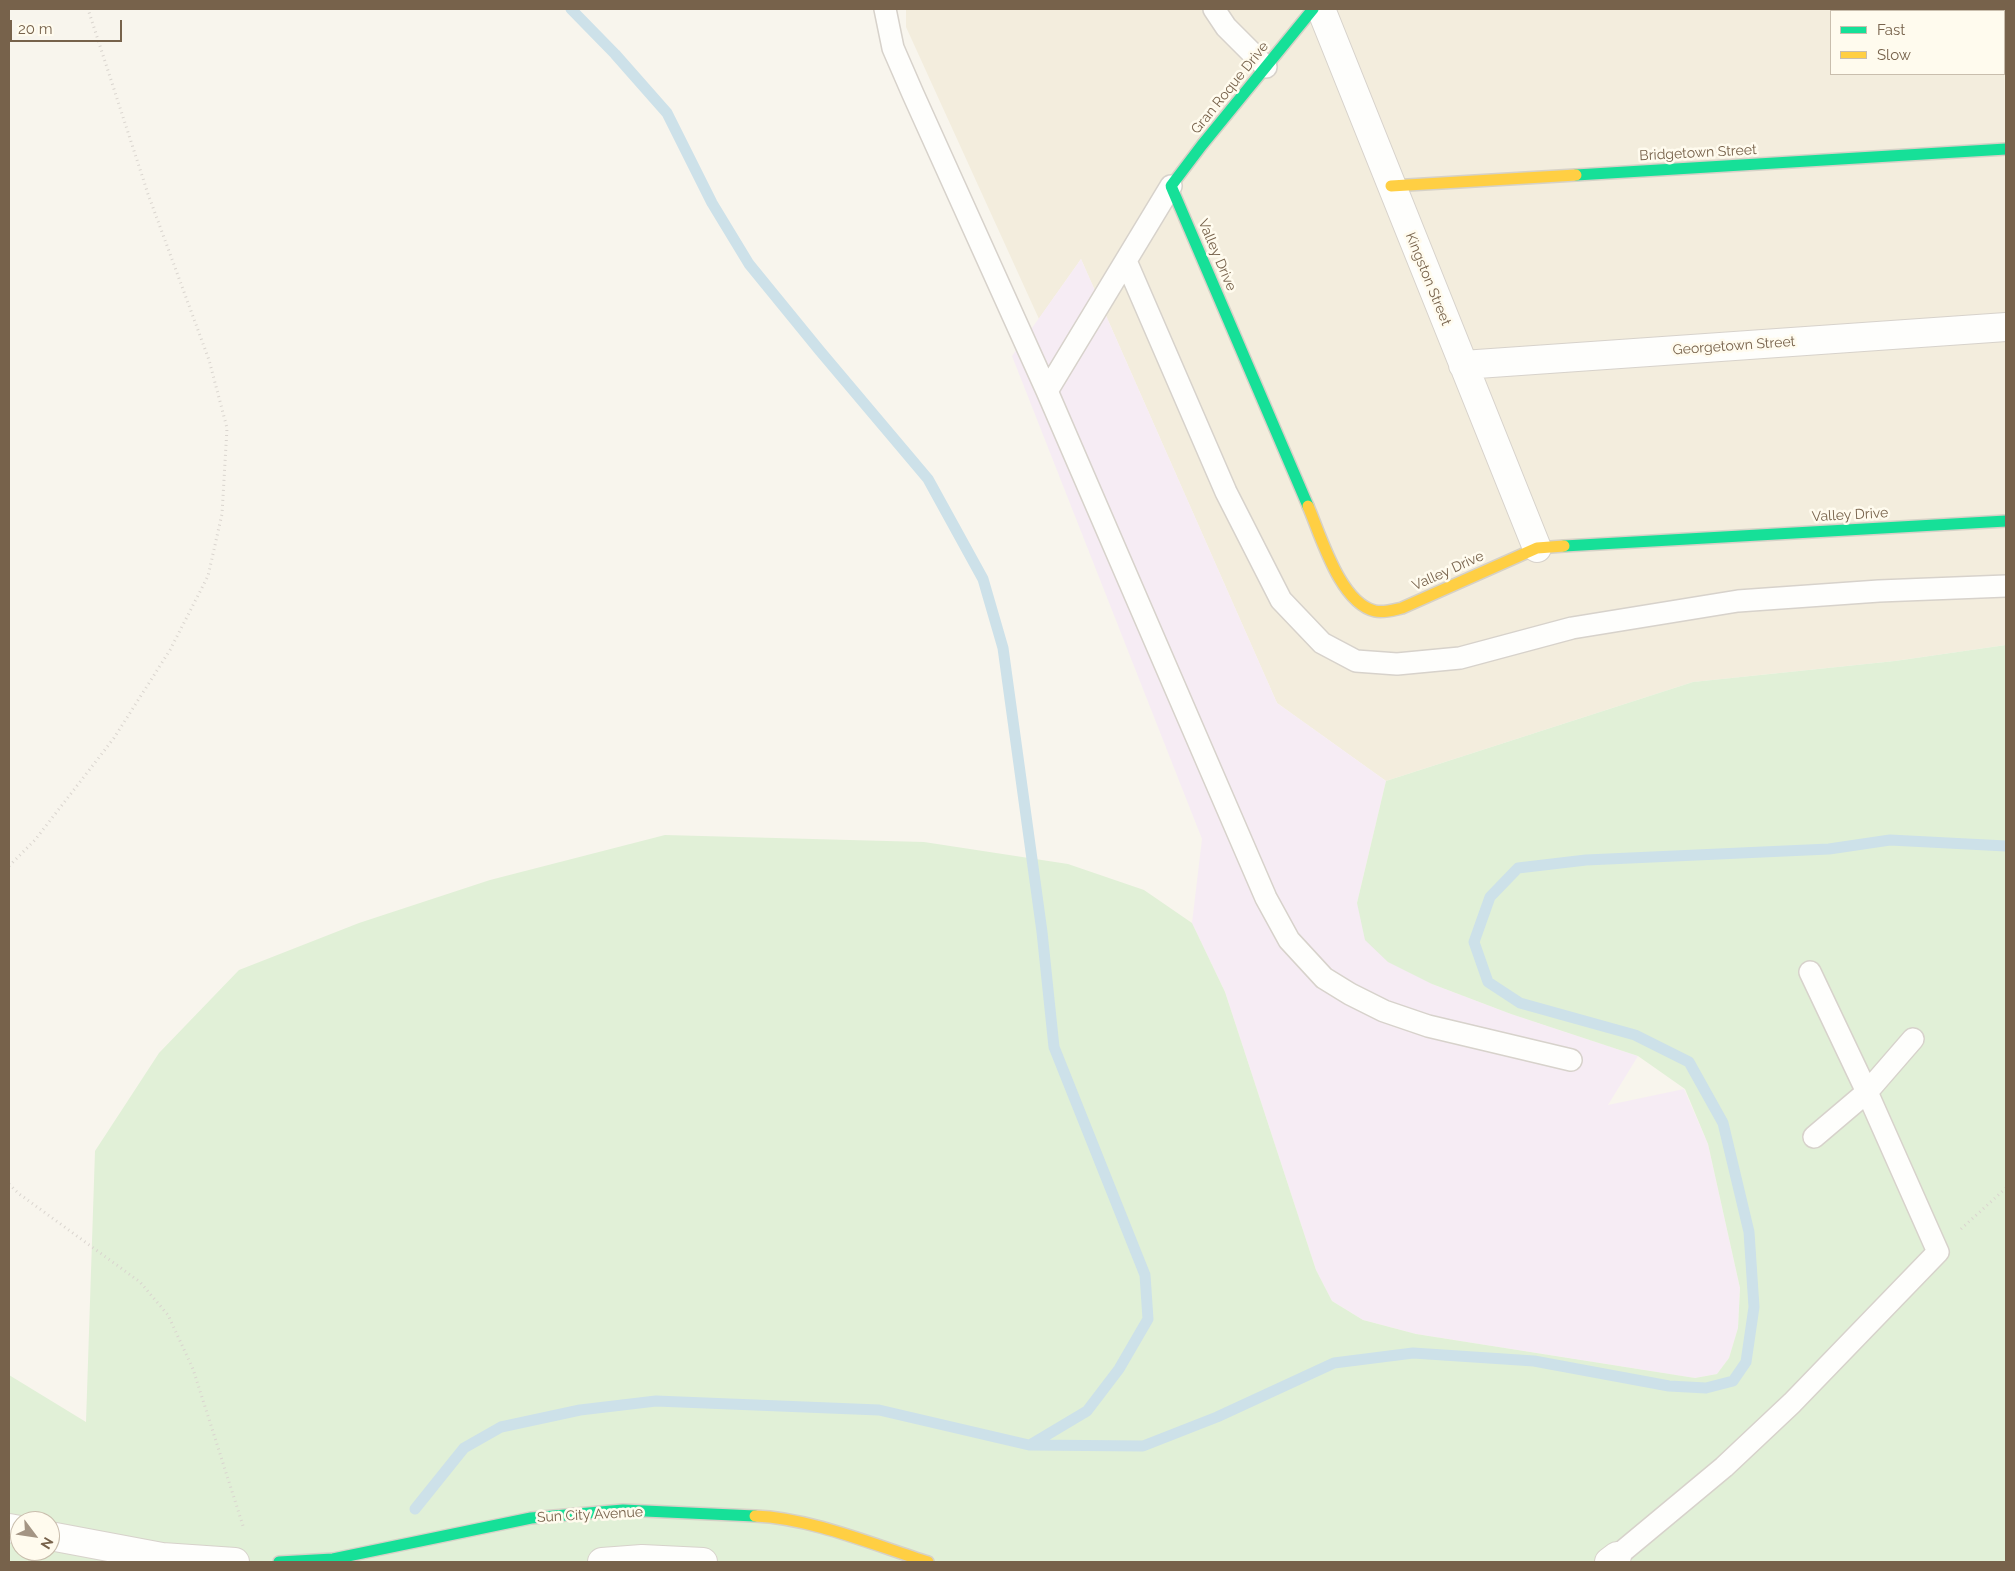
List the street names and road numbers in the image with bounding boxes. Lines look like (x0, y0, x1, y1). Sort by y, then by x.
street label: Gran Roque Drive (1188, 39, 1272, 137)
street label: Bridgetown Street (1639, 142, 1757, 164)
street label: Valley Drive (1194, 216, 1240, 294)
street label: Kingston Street (1402, 230, 1454, 328)
street label: Georgetown Street (1672, 333, 1796, 359)
street label: Valley Drive (1811, 505, 1889, 525)
street label: Valley Drive (1410, 548, 1486, 594)
street label: Sun City Avenue (537, 1504, 643, 1526)

